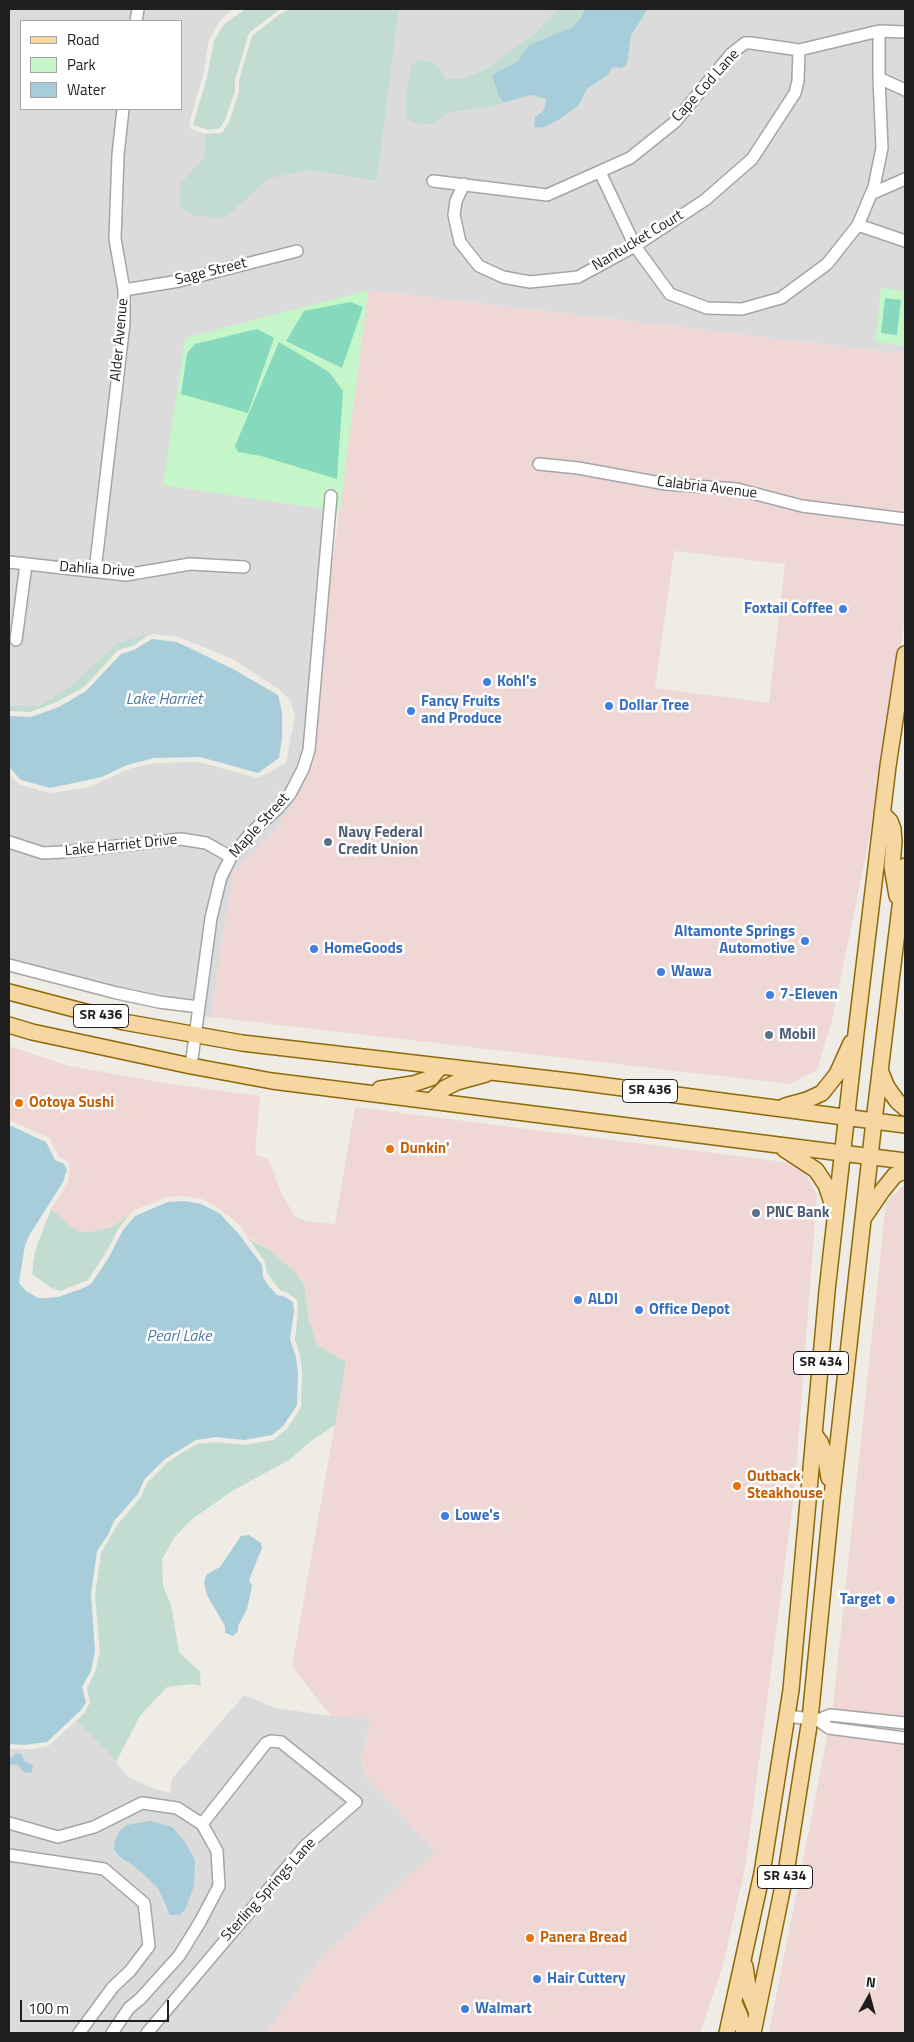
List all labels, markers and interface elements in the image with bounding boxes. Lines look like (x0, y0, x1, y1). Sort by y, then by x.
legend (20, 20, 182, 110)
text: Road (67, 28, 99, 51)
street label: Cape Cod Lane (669, 46, 743, 126)
text: Park (67, 53, 96, 76)
text: Water (67, 78, 106, 101)
street label: Nantucket Court (589, 207, 687, 275)
street label: Sage Street (173, 254, 249, 290)
street label: Alder Avenue (107, 298, 133, 382)
street label: Calabria Avenue (656, 473, 758, 503)
street label: Dahlia Drive (59, 558, 135, 582)
place label: Foxtail Coffee (744, 600, 833, 618)
marker: Foxtail Coffee (837, 603, 849, 615)
place label: Kohl's (497, 673, 537, 691)
marker: Kohl's (481, 676, 493, 688)
water label: Lake Harriet (126, 690, 202, 710)
place label: Fancy Fruits and Produce (421, 693, 502, 728)
place label: Dollar Tree (619, 697, 689, 715)
marker: Dollar Tree (603, 700, 615, 712)
marker: Fancy Fruits and Produce (405, 705, 417, 717)
street label: Maple Street (226, 790, 294, 862)
place label: Navy Federal Credit Union (338, 824, 423, 859)
street label: Lake Harriet Drive (64, 831, 178, 861)
marker: Navy Federal Credit Union (322, 836, 334, 848)
place label: Altamonte Springs Automotive (674, 923, 795, 958)
marker: Altamonte Springs Automotive (799, 935, 811, 947)
place label: HomeGoods (324, 940, 403, 958)
marker: HomeGoods (308, 943, 320, 955)
place label: Wawa (671, 963, 712, 981)
marker: Wawa (655, 966, 667, 978)
place label: 7-Eleven (780, 986, 838, 1004)
marker: 7-Eleven (764, 989, 776, 1001)
road number: SR 436 (74, 1004, 128, 1028)
place label: Mobil (779, 1026, 816, 1044)
marker: Mobil (763, 1029, 775, 1041)
road number: SR 436 (622, 1080, 678, 1102)
place label: Ootoya Sushi (29, 1094, 114, 1112)
marker: Ootoya Sushi (13, 1097, 25, 1109)
place label: Dunkin' (400, 1140, 449, 1158)
marker: Dunkin' (384, 1143, 396, 1155)
place label: PNC Bank (766, 1204, 829, 1222)
marker: PNC Bank (750, 1207, 762, 1219)
place label: ALDI (588, 1291, 618, 1309)
marker: ALDI (572, 1294, 584, 1306)
place label: Office Depot (649, 1301, 730, 1319)
marker: Office Depot (633, 1304, 645, 1316)
water label: Pearl Lake (146, 1327, 212, 1347)
road number: SR 434 (794, 1352, 848, 1375)
place label: Outback Steakhouse (747, 1468, 823, 1503)
marker: Outback Steakhouse (731, 1480, 743, 1492)
place label: Lowe's (455, 1507, 500, 1525)
marker: Lowe's (439, 1510, 451, 1522)
place label: Target (840, 1591, 881, 1609)
marker: Target (885, 1594, 897, 1606)
street label: Sterling Springs Lane (218, 1835, 320, 1945)
road number: SR 434 (758, 1865, 812, 1888)
place label: Panera Bread (540, 1929, 627, 1947)
marker: Panera Bread (524, 1932, 536, 1944)
place label: Hair Cuttery (547, 1970, 626, 1988)
text: N (865, 1971, 877, 1993)
north arrow (844, 1972, 894, 2022)
marker: Hair Cuttery (531, 1973, 543, 1985)
scale bar (22, 1990, 171, 2022)
text: 100 m (28, 1997, 69, 2020)
place label: Walmart (475, 2000, 532, 2018)
marker: Walmart (459, 2003, 471, 2015)

